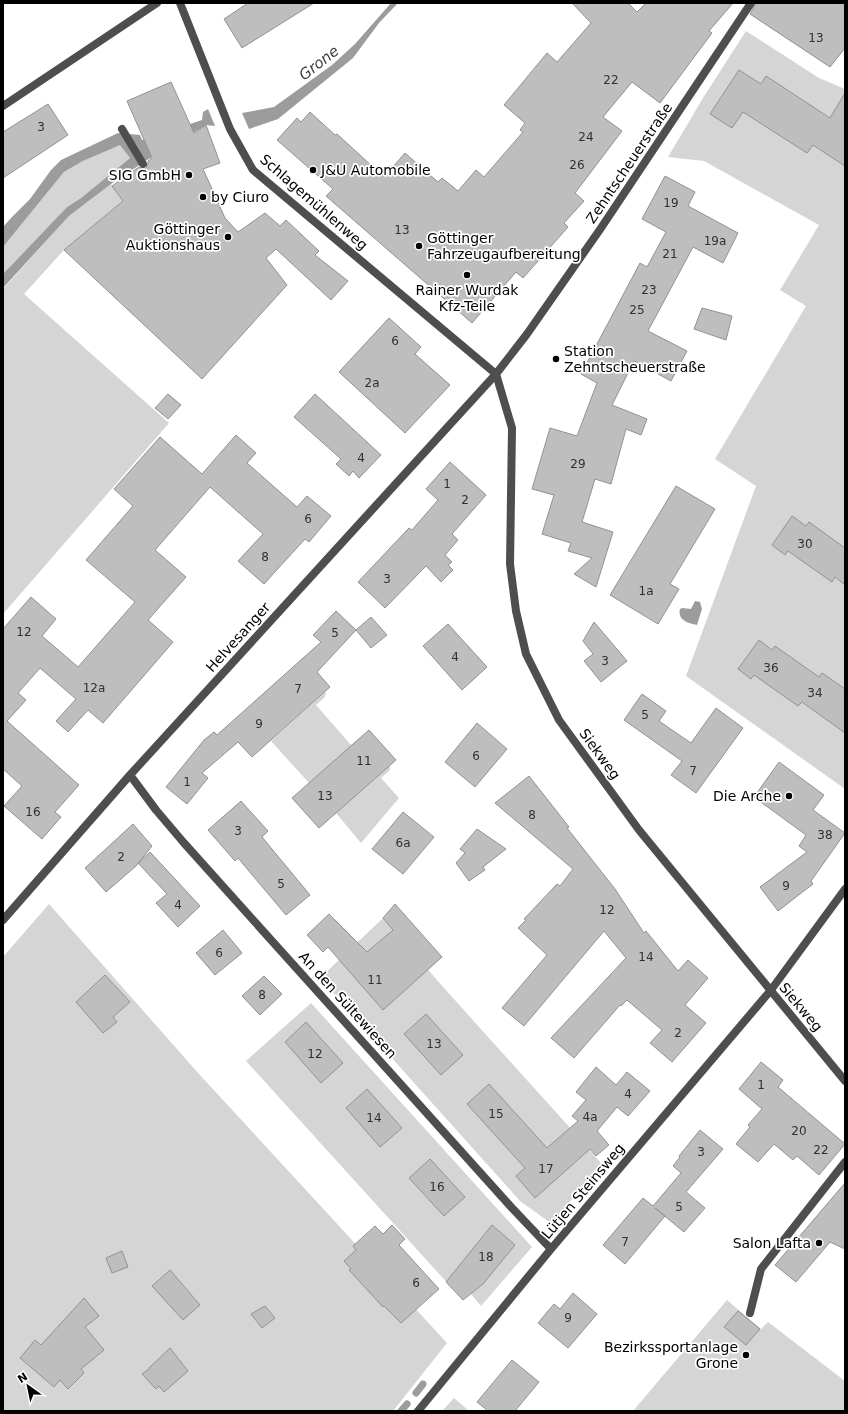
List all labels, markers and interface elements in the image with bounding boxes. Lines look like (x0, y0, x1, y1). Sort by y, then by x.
house number: 13 (808, 31, 824, 45)
water label: Grone (295, 42, 343, 84)
house number: 22 (603, 73, 619, 87)
street label: Zehntscheuerstraße (583, 100, 675, 226)
house number: 3 (37, 120, 45, 134)
house number: 24 (578, 130, 594, 144)
street label: Schlagemühlenweg (257, 151, 371, 253)
house number: 26 (569, 158, 585, 172)
place label: J&U Automobile (320, 162, 431, 178)
marker: J&U Automobile (308, 165, 318, 175)
place label: SIG GmbH (109, 167, 181, 183)
marker: SIG GmbH (184, 170, 194, 180)
place label: by Ciuro (211, 189, 269, 205)
marker: by Ciuro (198, 192, 208, 202)
house number: 19 (663, 196, 679, 210)
place label: Göttinger Auktionshaus (126, 221, 220, 253)
house number: 13 (394, 223, 410, 237)
place label: Göttinger Fahrzeugaufbereitung (427, 230, 581, 262)
marker: Göttinger Auktionshaus (223, 232, 233, 242)
house number: 19a (704, 234, 726, 248)
marker: Göttinger Fahrzeugaufbereitung (414, 241, 424, 251)
house number: 21 (662, 247, 678, 261)
marker: Rainer Wurdak Kfz-Teile (462, 270, 472, 280)
place label: Rainer Wurdak Kfz-Teile (416, 282, 519, 314)
house number: 23 (641, 283, 657, 297)
house number: 25 (629, 303, 645, 317)
house number: 6 (391, 334, 399, 348)
place label: Station Zehntscheuerstraße (564, 343, 706, 375)
marker: Station Zehntscheuerstraße (551, 354, 561, 364)
house number: 2a (365, 376, 380, 390)
house number: 4 (357, 451, 365, 465)
house number: 29 (570, 457, 586, 471)
house number: 1 (443, 477, 451, 491)
house number: 2 (461, 493, 469, 507)
house number: 6 (304, 512, 312, 526)
house number: 30 (797, 537, 813, 551)
house number: 8 (261, 550, 269, 564)
house number: 3 (383, 572, 391, 586)
house number: 1a (639, 584, 654, 598)
street label: Helvesanger (203, 599, 274, 675)
house number: 12 (16, 625, 32, 639)
house number: 5 (331, 626, 339, 640)
house number: 4 (451, 650, 459, 664)
house number: 3 (601, 654, 609, 668)
house number: 36 (763, 661, 779, 675)
house number: 12a (83, 681, 105, 695)
house number: 7 (294, 682, 302, 696)
house number: 34 (807, 686, 823, 700)
house number: 5 (641, 708, 649, 722)
house number: 9 (255, 717, 263, 731)
street label: Siekweg (576, 726, 624, 782)
house number: 6 (472, 749, 480, 763)
house number: 11 (356, 754, 372, 768)
house number: 7 (689, 764, 697, 778)
house number: 1 (183, 775, 191, 789)
place label: Die Arche (713, 788, 781, 804)
house number: 13 (317, 789, 333, 803)
marker: Die Arche (784, 791, 794, 801)
house number: 16 (25, 805, 41, 819)
house number: 8 (528, 808, 536, 822)
house number: 3 (234, 824, 242, 838)
house number: 38 (817, 828, 833, 842)
house number: 6a (396, 836, 411, 850)
house number: 2 (117, 850, 125, 864)
house number: 5 (277, 877, 285, 891)
house number: 9 (782, 879, 790, 893)
house number: 4 (174, 898, 182, 912)
house number: 12 (599, 903, 615, 917)
house number: 6 (215, 946, 223, 960)
street label: An den Sültewiesen (296, 948, 400, 1062)
house number: 14 (638, 950, 654, 964)
house number: 11 (367, 973, 383, 987)
street label: Siekweg (776, 979, 826, 1035)
house number: 8 (258, 988, 266, 1002)
house number: 2 (674, 1026, 682, 1040)
house number: 13 (426, 1037, 442, 1051)
house number: 12 (307, 1047, 323, 1061)
house number: 1 (757, 1078, 765, 1092)
house number: 4 (624, 1087, 632, 1101)
house number: 15 (488, 1107, 504, 1121)
house number: 4a (583, 1110, 598, 1124)
house number: 14 (366, 1111, 382, 1125)
house number: 20 (791, 1124, 807, 1138)
street label: Lütjen Steinsweg (538, 1140, 628, 1242)
house number: 22 (813, 1143, 829, 1157)
house number: 3 (697, 1145, 705, 1159)
house number: 17 (538, 1162, 554, 1176)
house number: 16 (429, 1180, 445, 1194)
house number: 5 (675, 1200, 683, 1214)
house number: 7 (621, 1235, 629, 1249)
place label: Salon Lafta (733, 1235, 811, 1251)
marker: Salon Lafta (814, 1238, 824, 1248)
house number: 18 (478, 1250, 494, 1264)
house number: 6 (412, 1276, 420, 1290)
house number: 9 (564, 1311, 572, 1325)
place label: Bezirkssportanlage Grone (604, 1339, 738, 1371)
marker: Bezirkssportanlage Grone (741, 1350, 751, 1360)
north arrow (8, 1366, 48, 1406)
text: N (15, 1370, 30, 1386)

